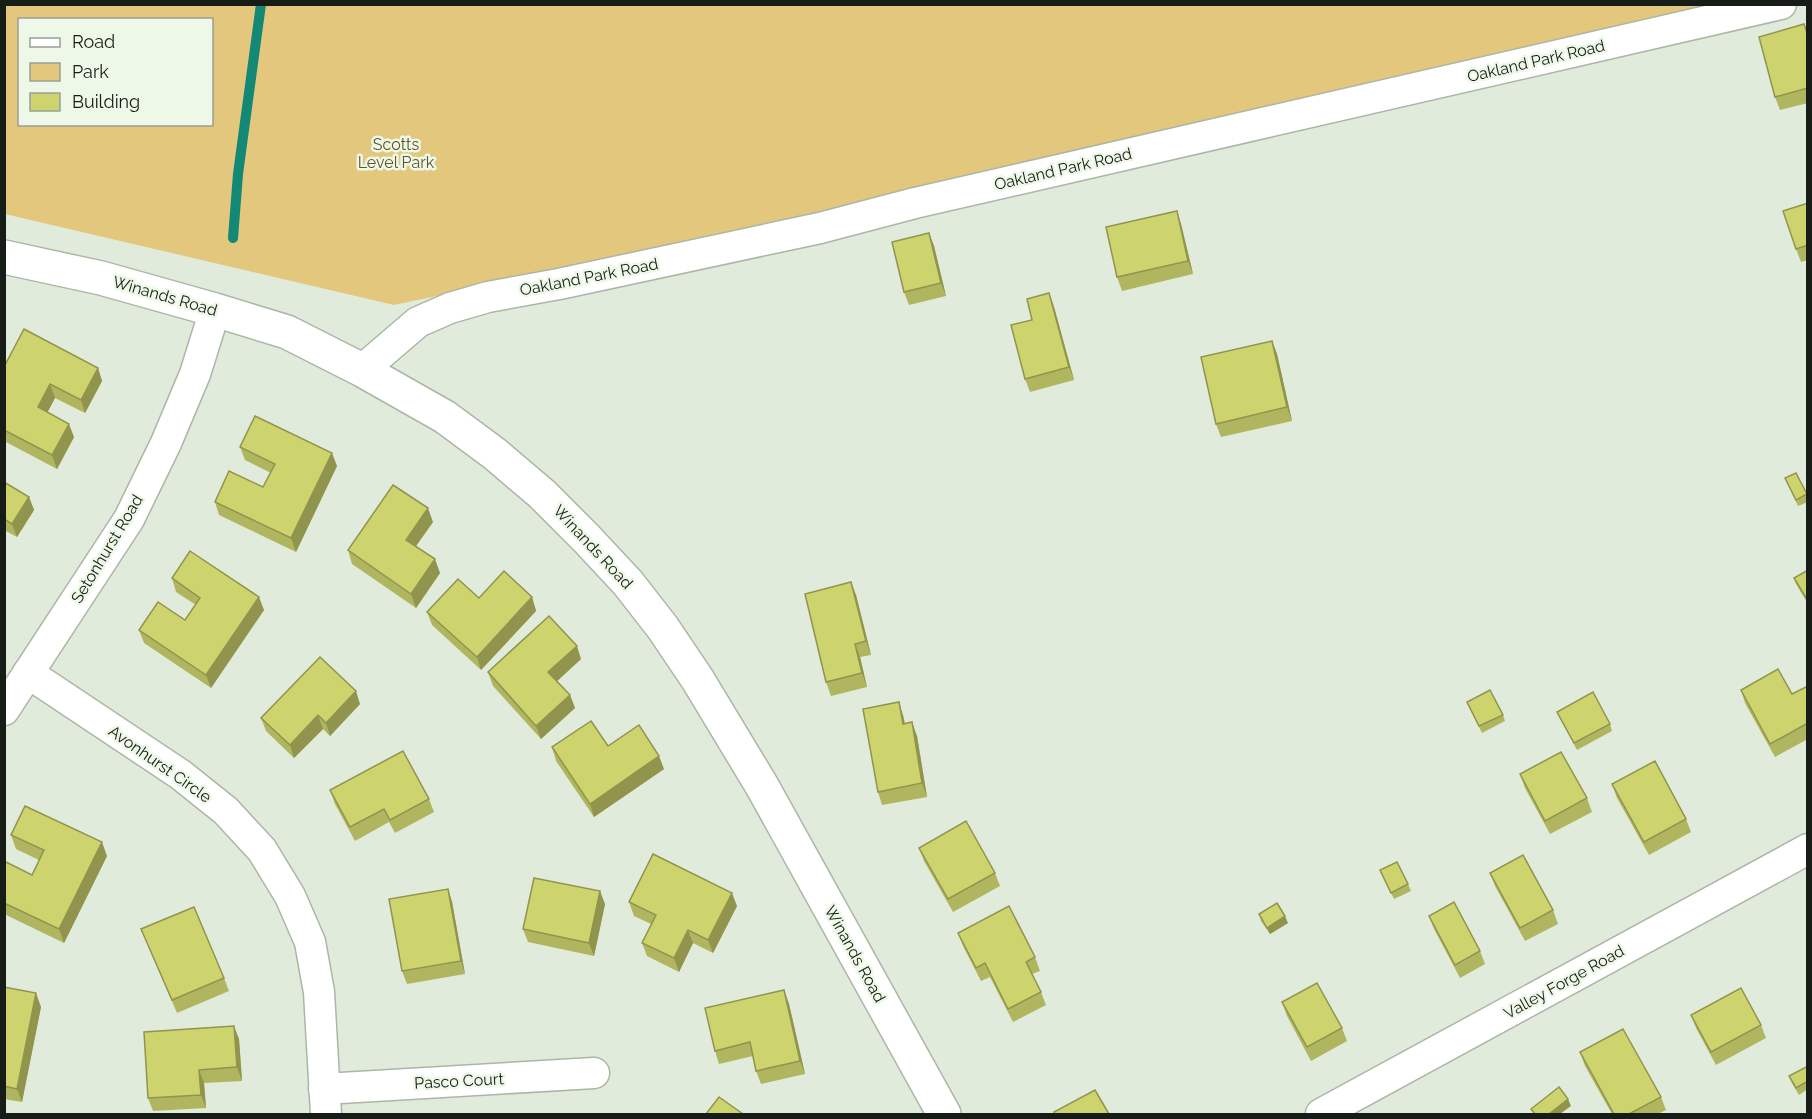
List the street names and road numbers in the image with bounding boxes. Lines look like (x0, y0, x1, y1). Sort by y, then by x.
street label: Oakland Park Road (1465, 36, 1607, 86)
street label: Oakland Park Road (992, 144, 1134, 194)
street label: Oakland Park Road (518, 254, 660, 300)
street label: Winands Road (111, 272, 219, 320)
street label: Setonhurst Road (67, 491, 147, 607)
street label: Winands Road (549, 501, 637, 593)
street label: Avonhurst Circle (105, 721, 215, 807)
street label: Winands Road (821, 902, 889, 1006)
street label: Valley Forge Road (1501, 941, 1627, 1023)
street label: Pasco Court (414, 1069, 505, 1093)

